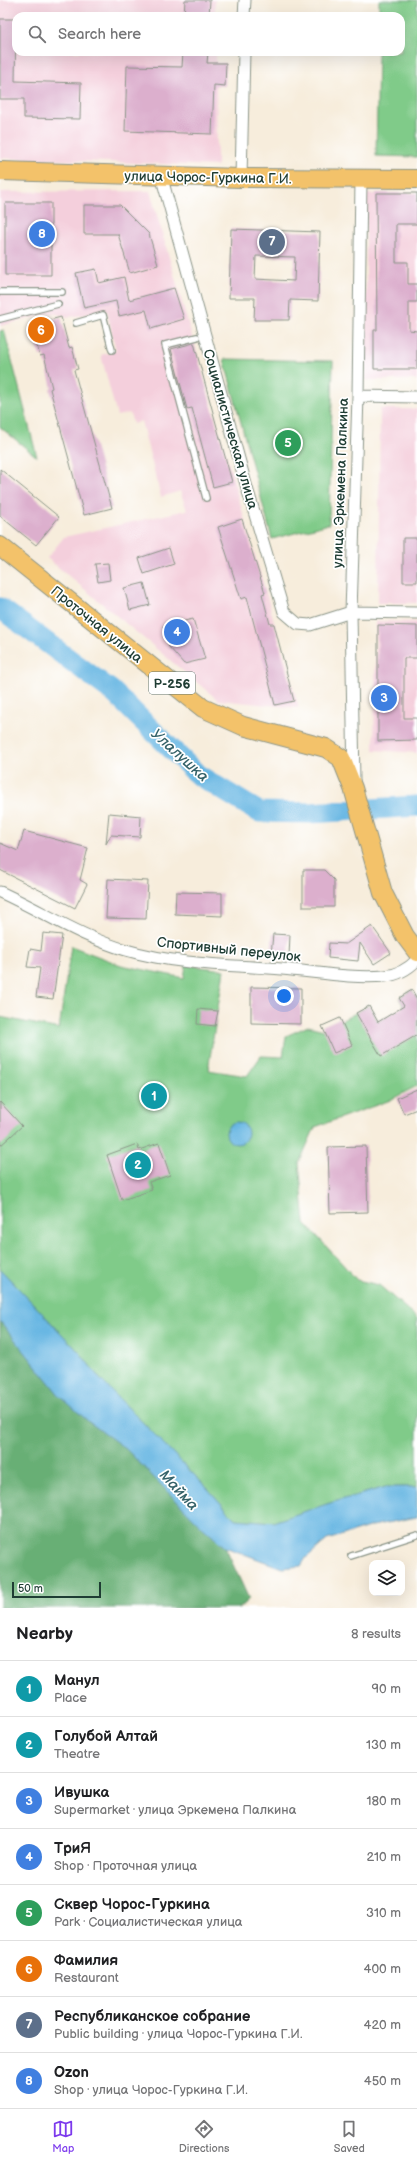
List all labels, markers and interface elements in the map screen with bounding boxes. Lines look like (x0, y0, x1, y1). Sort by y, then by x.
search box (12, 12, 405, 56)
icon: search (26, 23, 48, 45)
text: Search here (58, 25, 141, 44)
street label: улица Чорос-Гуркина Г.И. (124, 168, 292, 187)
pin: 8 (29, 219, 55, 249)
pin: 7 (259, 227, 285, 257)
pin: 6 (28, 315, 54, 345)
street label: Социалистическая улица (200, 347, 262, 512)
street label: улица Эркемена Палкина (329, 397, 352, 568)
pin: 5 (275, 428, 301, 458)
street label: Проточная улица (48, 582, 146, 667)
pin: 4 (164, 617, 190, 647)
road number: Р-256 (149, 672, 195, 694)
pin: 3 (371, 683, 397, 713)
water label: Улалушка (147, 725, 213, 786)
street label: Спортивный переулок (156, 933, 302, 966)
your location (274, 986, 294, 1006)
pin: 1 (141, 1081, 167, 1111)
pin: 2 (125, 1150, 151, 1180)
water label: Майма (155, 1466, 202, 1515)
map controls (369, 1560, 405, 1596)
button: layers (369, 1560, 405, 1596)
scale bar (12, 1580, 101, 1599)
text: 50 m (18, 1582, 43, 1595)
text: Nearby (16, 1624, 73, 1644)
text: 8 results (351, 1626, 401, 1642)
text: Манул (54, 1671, 100, 1690)
text: 1 (26, 1681, 32, 1697)
text: 90 m (372, 1681, 401, 1697)
text: Place (54, 1690, 87, 1706)
text: Голубой Алтай (54, 1727, 158, 1746)
text: 2 (25, 1737, 33, 1753)
text: 130 m (366, 1737, 401, 1753)
text: Theatre (54, 1746, 100, 1762)
text: Ивушка (54, 1783, 109, 1802)
text: 3 (25, 1793, 33, 1809)
text: 180 m (366, 1793, 401, 1809)
text: Supermarket · улица Эркемена Палкина (54, 1802, 296, 1818)
text: ТриЯ (54, 1839, 91, 1858)
text: 4 (25, 1849, 33, 1865)
text: 210 m (367, 1849, 401, 1865)
text: Shop · Проточная улица (54, 1858, 197, 1874)
text: Сквер Чорос-Гуркина (54, 1895, 210, 1914)
text: 5 (25, 1905, 33, 1921)
text: 310 m (366, 1905, 401, 1921)
text: Park · Социалистическая улица (54, 1914, 242, 1930)
text: Фамилия (54, 1951, 118, 1970)
text: 6 (25, 1961, 33, 1977)
text: 400 m (364, 1961, 401, 1977)
text: Restaurant (54, 1970, 119, 1986)
text: Республиканское собрание (54, 2007, 250, 2026)
text: 7 (25, 2017, 33, 2033)
text: 420 m (363, 2017, 401, 2033)
text: Public building · улица Чорос-Гуркина Г.И. (54, 2026, 302, 2042)
text: Ozon (54, 2063, 89, 2082)
text: 8 (25, 2073, 33, 2089)
text: 450 m (364, 2073, 401, 2089)
text: Shop · улица Чорос-Гуркина Г.И. (54, 2082, 248, 2098)
tab: Map (52, 2118, 74, 2155)
tab: Directions (179, 2118, 229, 2155)
tab: Saved (334, 2118, 365, 2155)

